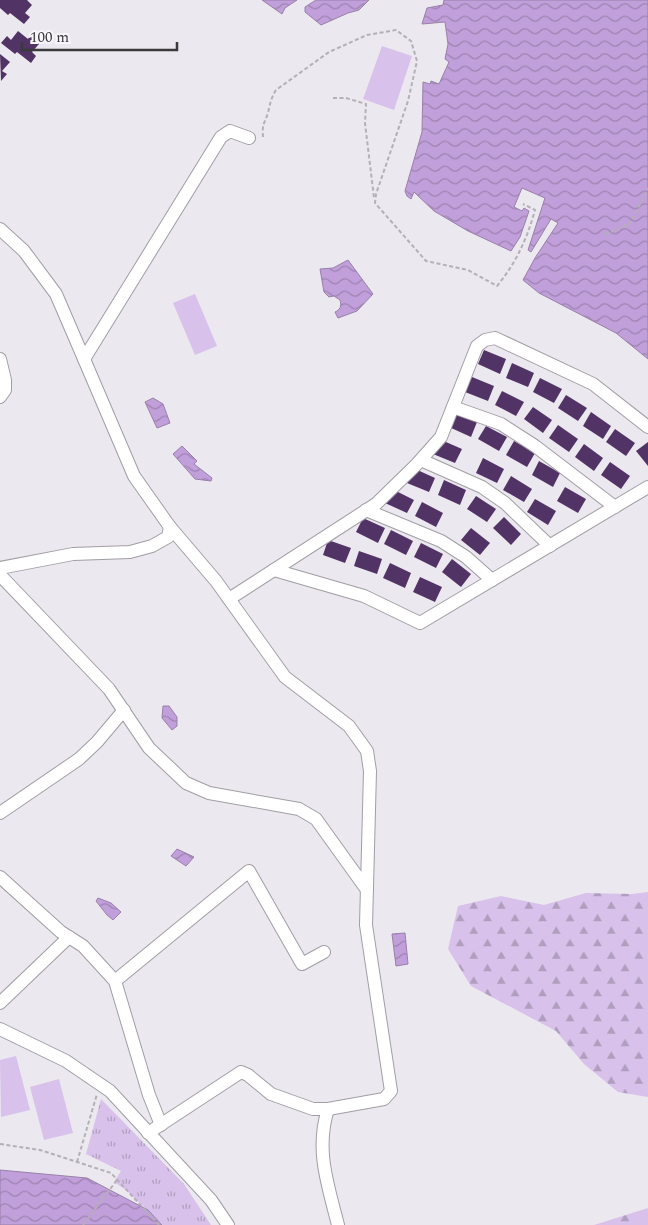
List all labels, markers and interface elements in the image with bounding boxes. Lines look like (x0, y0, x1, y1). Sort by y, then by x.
scale bar (22, 20, 178, 52)
text: 100 m (30, 26, 69, 49)

